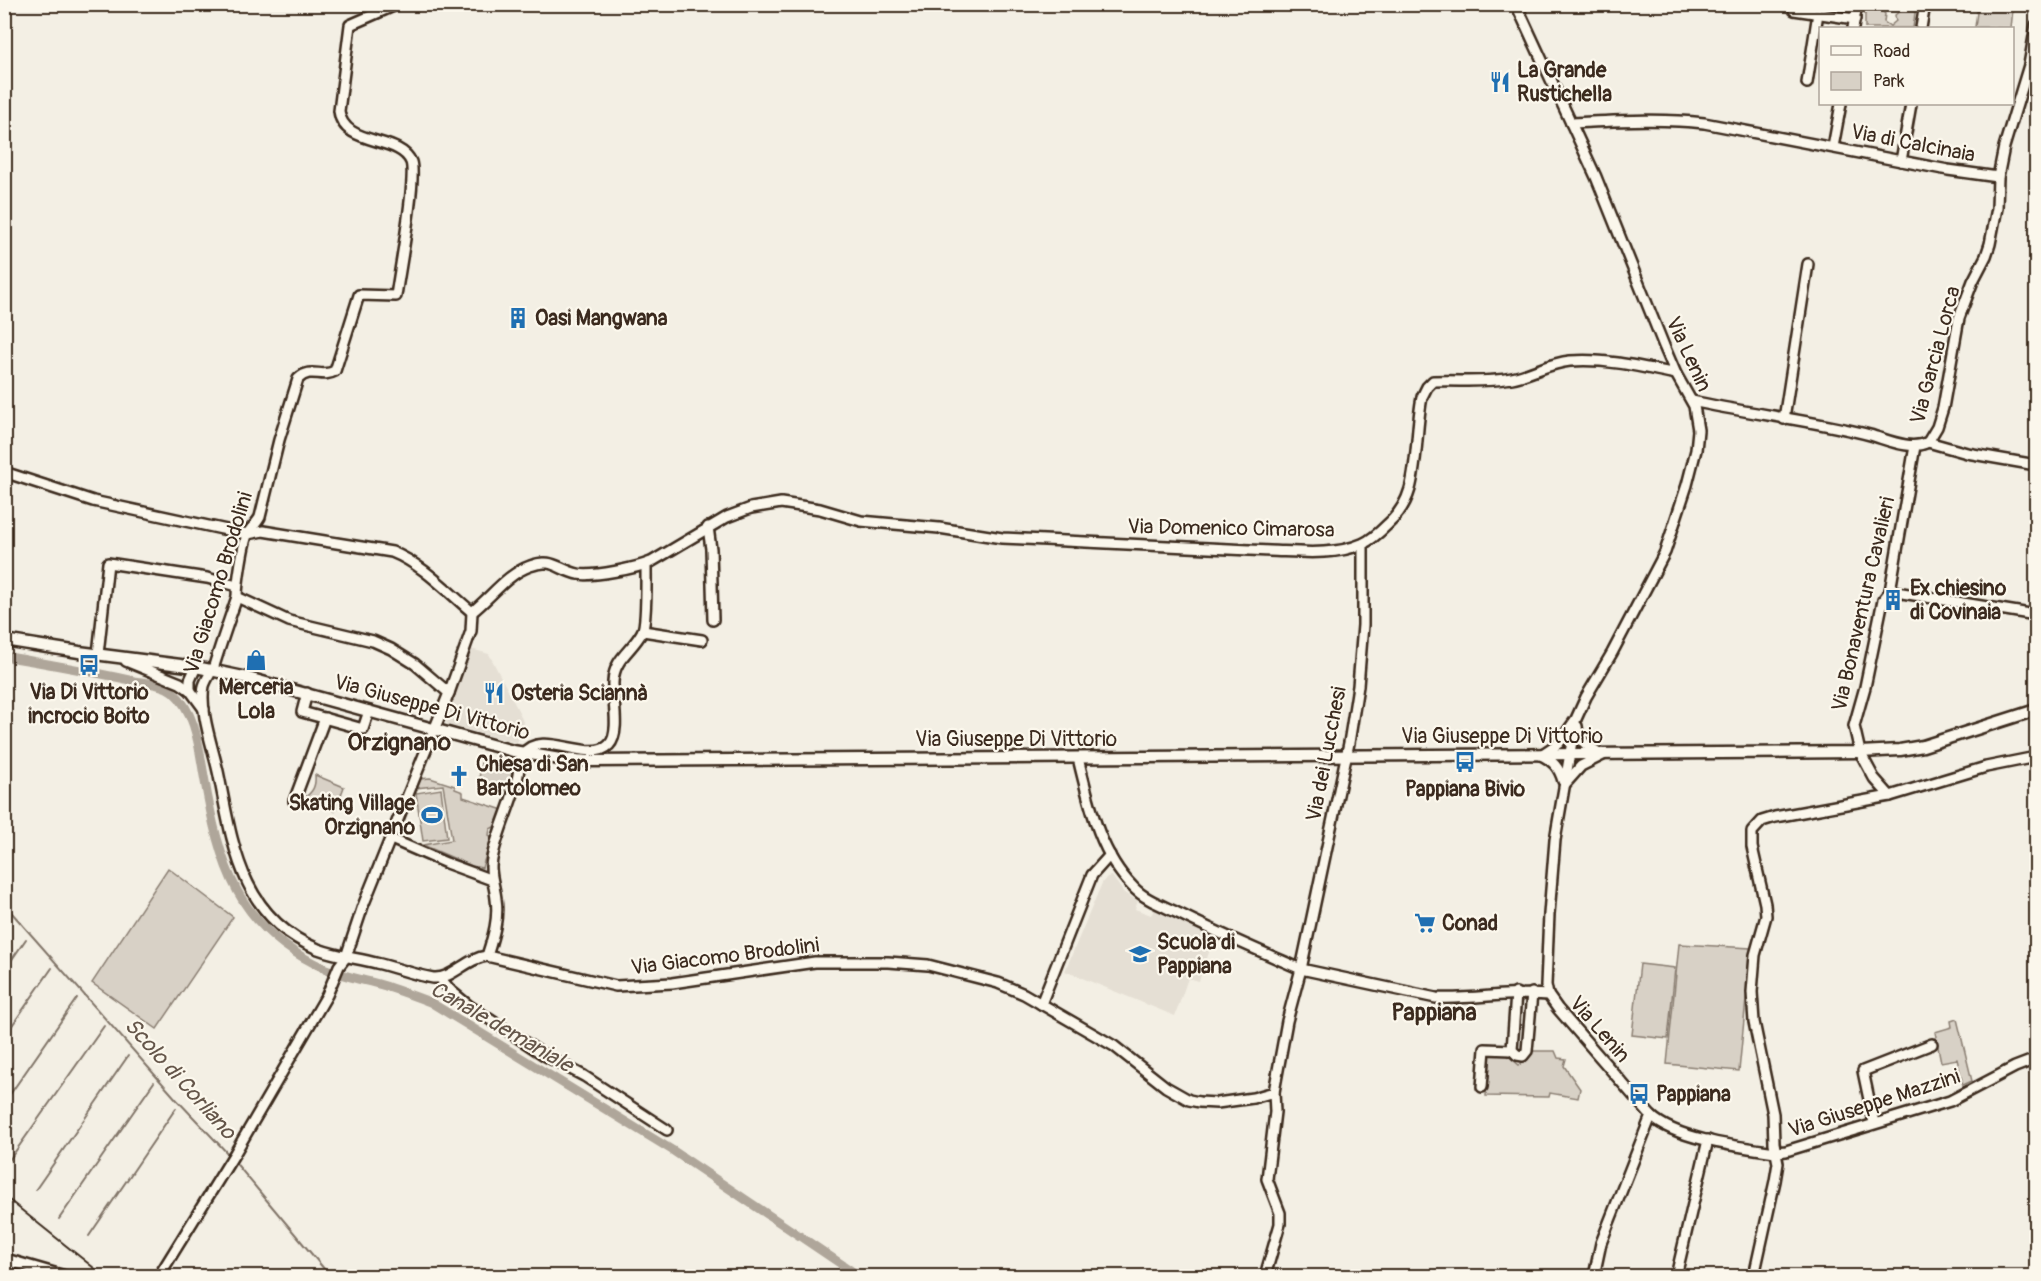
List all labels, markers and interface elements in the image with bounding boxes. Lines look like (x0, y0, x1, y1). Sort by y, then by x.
legend (1819, 27, 2014, 105)
text: Road (1873, 40, 1910, 63)
place label: La Grande Rustichella (1517, 57, 1612, 108)
restaurant icon: La Grande Rustichella (1488, 70, 1512, 94)
text: Park (1873, 70, 1905, 93)
street label: Via di Calcinaia (1848, 118, 1977, 169)
street label: Via Garcia Lorca (1904, 283, 1967, 427)
place label: Oasi Mangwana (535, 305, 668, 332)
building icon: Oasi Mangwana (506, 306, 530, 330)
street label: Via Lenin (1659, 312, 1718, 396)
street label: Via Giacomo Brodolini (178, 488, 259, 678)
street label: Via Bonaventura Cavalieri (1826, 494, 1901, 714)
street label: Via Domenico Cimarosa (1127, 513, 1335, 544)
place label: Ex chiesino di Covinaia (1910, 575, 2007, 626)
building icon: Ex chiesino di Covinaia (1881, 588, 1905, 612)
shop icon: Merceria Lola (244, 648, 268, 672)
bus stop icon: Via Di Vittorio incrocio Boito (77, 653, 101, 677)
street label: Via Giuseppe Di Vittorio (331, 668, 533, 747)
place label: Merceria Lola (219, 674, 294, 725)
place label: Via Di Vittorio incrocio Boito (28, 679, 150, 730)
place label: Osteria Sciannà (511, 680, 648, 707)
restaurant icon: Osteria Sciannà (482, 681, 506, 705)
street label: Via dei Lucchesi (1300, 684, 1353, 824)
street label: Via Giuseppe Di Vittorio (1401, 723, 1603, 750)
street label: Via Giuseppe Di Vittorio (915, 726, 1117, 753)
district label: Orzignano (347, 728, 451, 757)
bus stop icon: Pappiana Bivio (1453, 750, 1477, 774)
place label: Chiesa di San Bartolomeo (476, 751, 589, 802)
church icon: Chiesa di San Bartolomeo (447, 764, 471, 788)
place label: Pappiana Bivio (1405, 776, 1526, 803)
place label: Skating Village Orzignano (289, 790, 416, 841)
sports icon: Skating Village Orzignano (420, 803, 444, 827)
place label: Conad (1442, 910, 1498, 937)
supermarket icon: Conad (1413, 911, 1437, 935)
place label: Scuola di Pappiana (1157, 929, 1235, 980)
street label: Via Giacomo Brodolini (629, 932, 821, 981)
school or university icon: Scuola di Pappiana (1128, 942, 1152, 966)
water label: Canale demaniale (425, 975, 580, 1080)
street label: Via Lenin (1563, 990, 1636, 1068)
district label: Pappiana (1391, 998, 1477, 1027)
water label: Scolo di Corliano (118, 1012, 244, 1147)
street label: Via Giuseppe Mazzini (1785, 1063, 1964, 1144)
place label: Pappiana (1656, 1081, 1731, 1108)
bus stop icon: Pappiana (1627, 1082, 1651, 1106)

